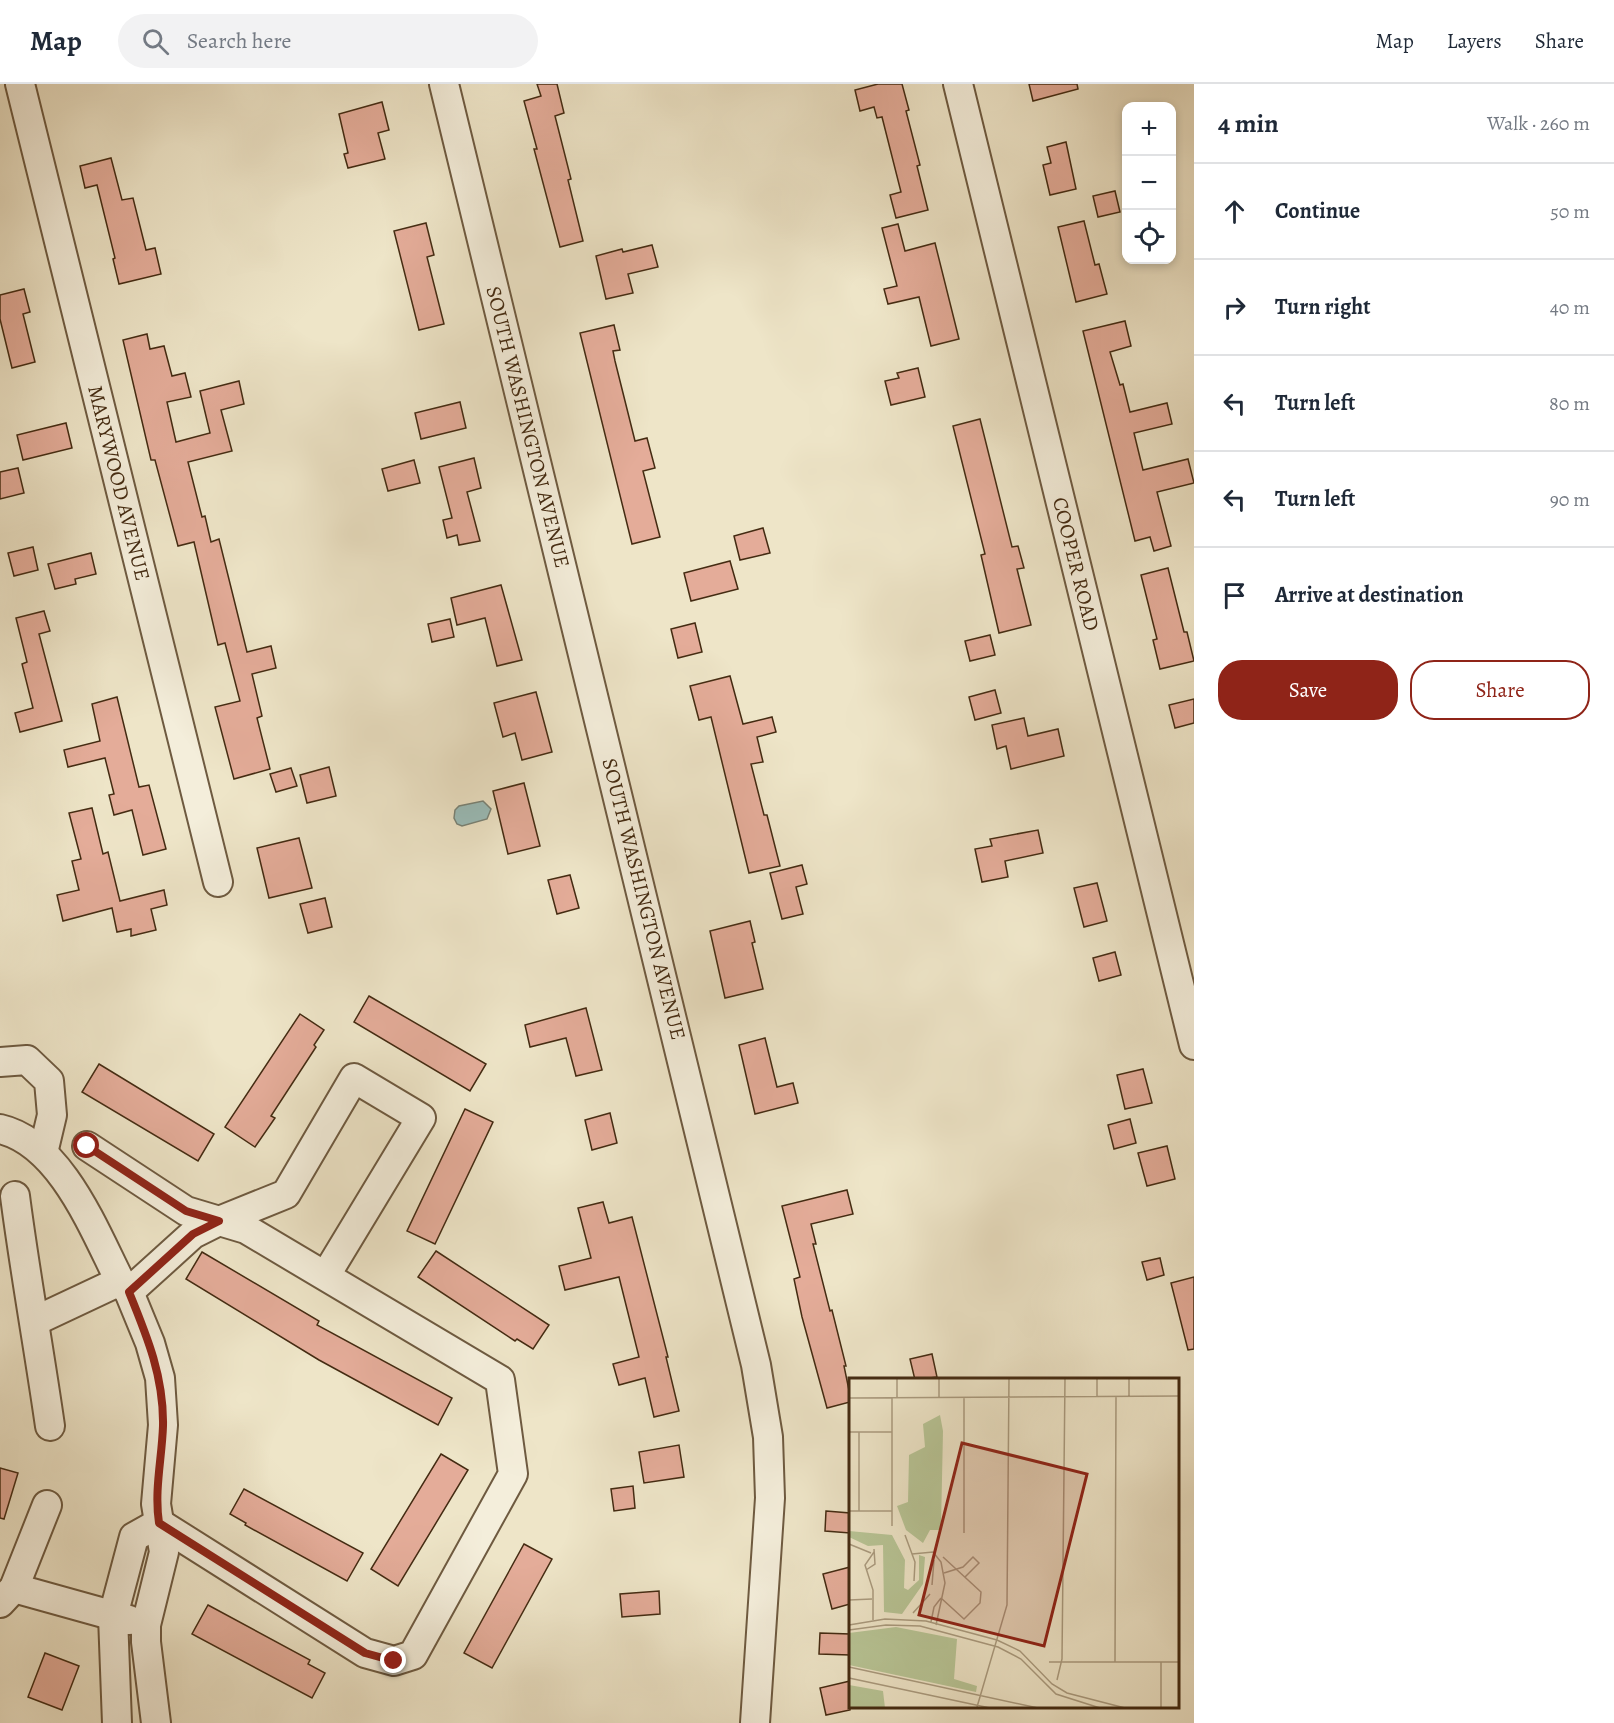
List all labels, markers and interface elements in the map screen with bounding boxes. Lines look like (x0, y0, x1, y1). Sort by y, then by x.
search box (118, 14, 538, 68)
text: Map (30, 22, 82, 60)
icon: search (139, 25, 172, 58)
text: Search here (187, 26, 291, 56)
text: Map (1375, 27, 1414, 55)
text: Layers (1447, 27, 1502, 55)
text: Share (1535, 27, 1584, 55)
map controls (1122, 102, 1176, 264)
button: + (1122, 102, 1176, 156)
text: 4 min (1218, 106, 1279, 141)
text: Walk · 260 m (1487, 110, 1590, 137)
button: − (1122, 156, 1176, 210)
icon: ahead (1218, 195, 1251, 228)
text: Continue (1275, 196, 1360, 226)
text: 50 m (1550, 198, 1590, 225)
button: locate (1122, 210, 1176, 264)
street label: SOUTH WASHINGTON AVENUE (479, 283, 577, 571)
icon: right (1218, 291, 1251, 324)
text: Turn right (1275, 292, 1371, 322)
text: 40 m (1550, 294, 1590, 321)
street label: MARYWOOD AVENUE (81, 383, 157, 583)
icon: left (1218, 387, 1251, 420)
text: Turn left (1275, 388, 1355, 418)
text: 80 m (1549, 390, 1590, 417)
icon: left (1218, 483, 1251, 516)
text: Turn left (1275, 484, 1355, 514)
text: 90 m (1550, 486, 1590, 513)
street label: COOPER ROAD (1046, 494, 1106, 634)
icon: arrive (1218, 579, 1251, 612)
text: Arrive at destination (1275, 580, 1464, 610)
button: Save (1218, 660, 1398, 720)
button: Share (1410, 660, 1590, 720)
street label: SOUTH WASHINGTON AVENUE (595, 755, 693, 1043)
route start (73, 1132, 99, 1158)
inset map (849, 1378, 1179, 1708)
route end (380, 1647, 406, 1673)

